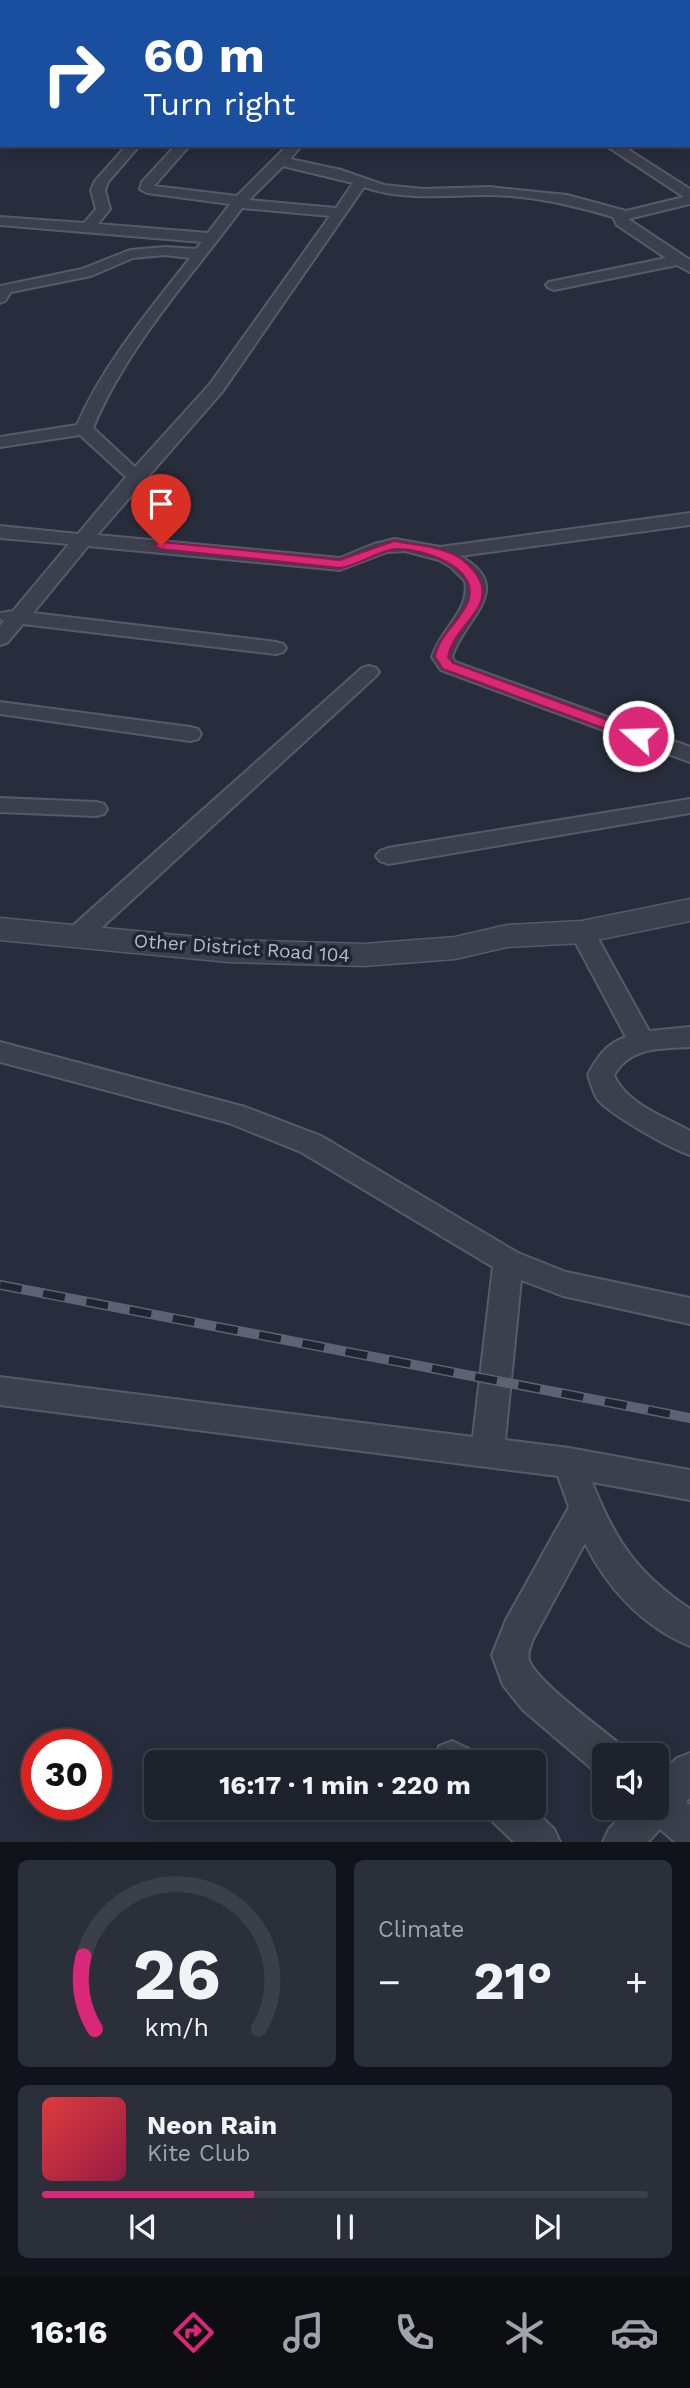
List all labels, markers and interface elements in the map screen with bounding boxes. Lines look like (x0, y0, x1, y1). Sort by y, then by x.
text: 60 m (143, 26, 265, 84)
icon: right (28, 28, 119, 119)
text: Turn right (143, 85, 295, 123)
pin (131, 474, 191, 546)
icon: arrive (142, 485, 180, 523)
position arrow (601, 699, 675, 773)
street label: Other District Road 104 (133, 929, 351, 967)
speed limit sign: 30 (21, 1729, 112, 1820)
map controls (592, 1743, 669, 1820)
button: sound (592, 1743, 669, 1820)
text: 16:17 · 1 min · 220 m (219, 1770, 471, 1800)
text: Climate (378, 1916, 464, 1943)
text: 26 (133, 1932, 221, 2018)
text: 21° (473, 1951, 553, 2012)
text: − (378, 1960, 401, 2004)
text: + (625, 1960, 648, 2004)
text: km/h (145, 2013, 209, 2042)
text: Neon Rain (147, 2110, 277, 2140)
text: Kite Club (147, 2140, 250, 2167)
icon: previous (124, 2208, 162, 2246)
icon: pause (326, 2208, 364, 2246)
icon: next (528, 2208, 566, 2246)
icon: directions (169, 2308, 218, 2357)
icon: music (279, 2308, 328, 2357)
icon: phone (390, 2308, 439, 2357)
icon: climate (500, 2308, 549, 2357)
icon: car (610, 2308, 659, 2357)
text: 16:16 (31, 2313, 107, 2351)

